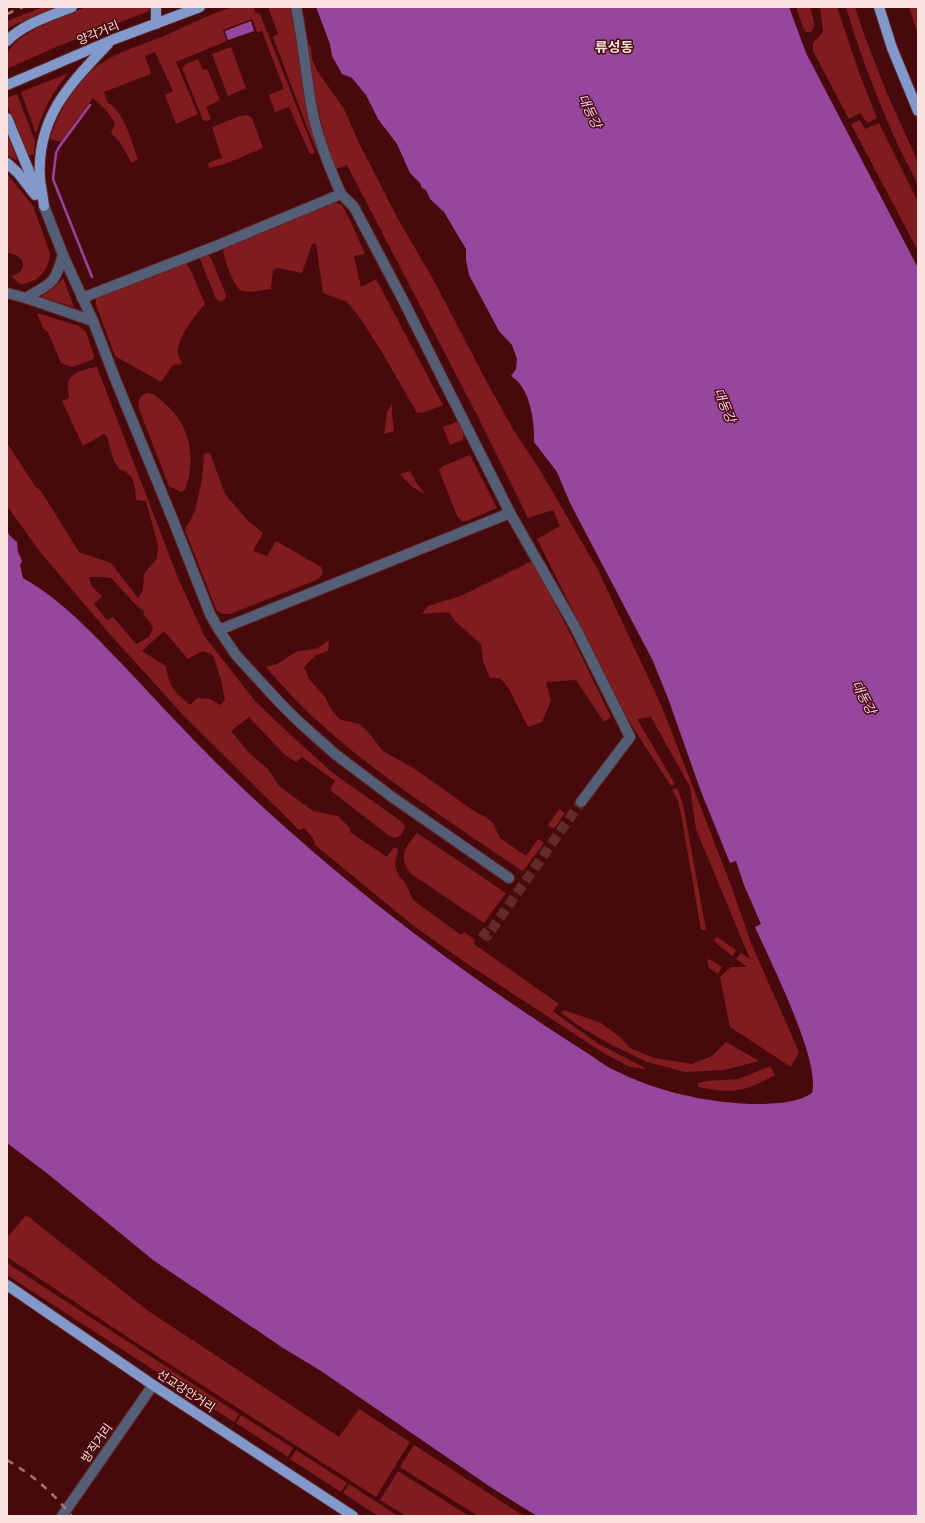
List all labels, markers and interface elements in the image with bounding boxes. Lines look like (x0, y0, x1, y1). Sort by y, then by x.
street label: 양각거리 (75, 17, 121, 48)
district label: 류성동 (595, 38, 633, 56)
water label: 대동강 (574, 91, 606, 133)
water label: 대동강 (710, 385, 740, 427)
water label: 대동강 (848, 677, 880, 719)
street label: 선교강안거리 (154, 1366, 218, 1415)
street label: 방직거리 (78, 1420, 115, 1465)

